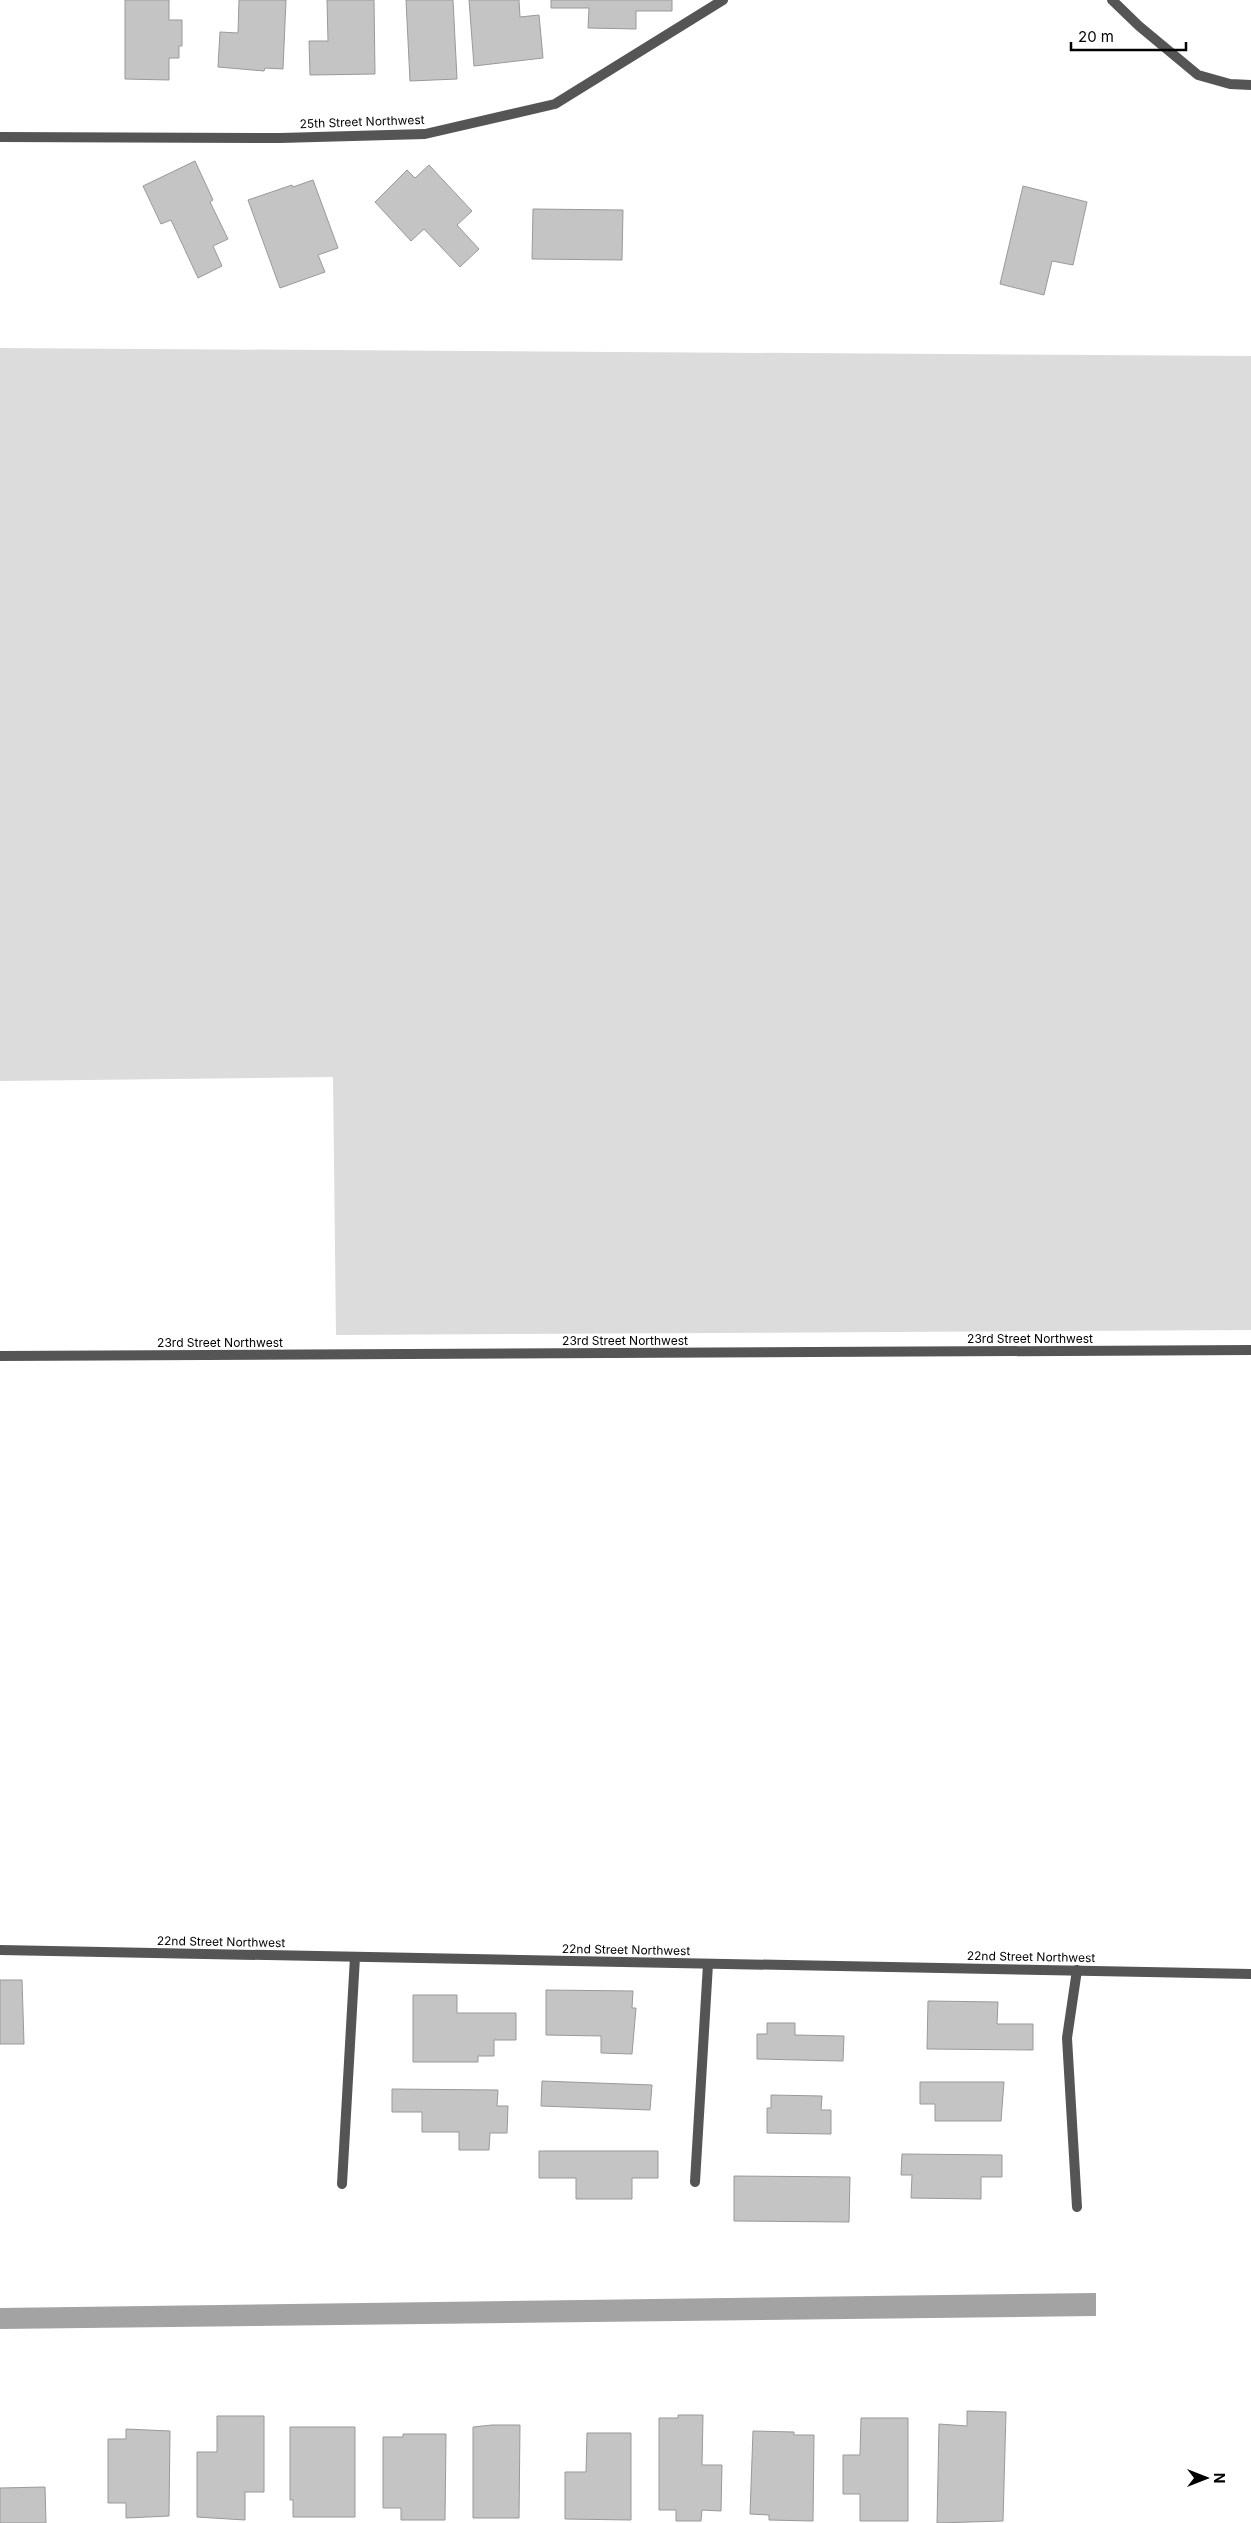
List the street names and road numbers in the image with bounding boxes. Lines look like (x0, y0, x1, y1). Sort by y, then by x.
street label: 25th Street Northwest (299, 112, 425, 131)
street label: 23rd Street Northwest (967, 1331, 1093, 1346)
street label: 23rd Street Northwest (562, 1333, 688, 1348)
street label: 23rd Street Northwest (157, 1335, 283, 1350)
street label: 22nd Street Northwest (157, 1933, 285, 1950)
street label: 22nd Street Northwest (562, 1941, 690, 1958)
street label: 22nd Street Northwest (967, 1948, 1095, 1965)

